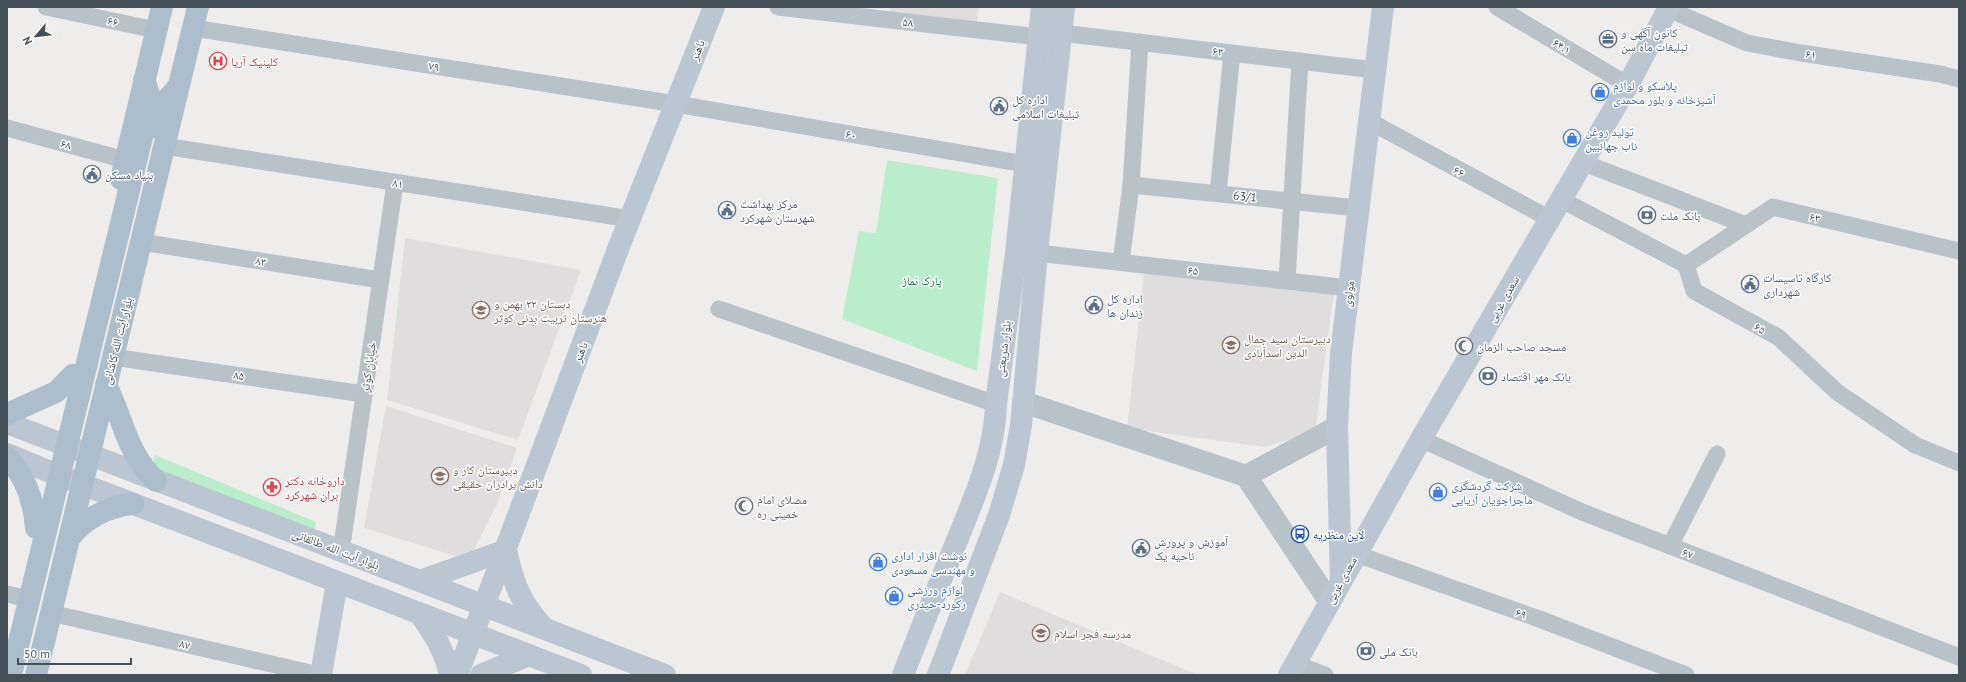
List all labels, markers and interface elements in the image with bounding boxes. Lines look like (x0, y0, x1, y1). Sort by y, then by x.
street label: ۶۶ (106, 13, 120, 29)
street label: ۵۸ (902, 14, 915, 30)
north arrow (16, 16, 56, 56)
place label: کانون آگهی و تبلیغات ماه سن (1621, 25, 1688, 54)
office icon: کانون آگهی و تبلیغات ماه سن (1598, 29, 1618, 49)
text: N (19, 34, 35, 47)
street label: ۶۴.۱ (1550, 35, 1574, 57)
street label: باهنر (686, 38, 708, 63)
street label: ۶۳ (1212, 43, 1224, 59)
street label: ۶۱ (1805, 46, 1817, 62)
hospital icon: کلینیک آریا (208, 51, 228, 71)
place label: کلینیک آریا (231, 54, 278, 69)
street label: ۷۹ (428, 58, 440, 74)
place label: پلاسکو و لوازم آشپزخانه و بلور محمدی (1613, 78, 1717, 107)
shop icon: پلاسکو و لوازم آشپزخانه و بلور محمدی (1590, 82, 1610, 102)
place label: اداره کل تبلیغات اسلامی (1012, 92, 1080, 121)
public building icon: اداره کل تبلیغات اسلامی (989, 96, 1009, 116)
place label: تولید روغن ناب جهانبین (1585, 124, 1637, 153)
street label: ۶۰ (844, 126, 858, 142)
shop icon: تولید روغن ناب جهانبین (1562, 128, 1582, 148)
street label: ۶۸ (59, 135, 74, 153)
street label: ۶۶ (1451, 162, 1467, 180)
public building icon: بنیاد مسکن (82, 164, 102, 184)
place label: بنیاد مسکن (105, 167, 153, 182)
street label: ۸۱ (392, 175, 404, 191)
street label: 63/1 (1232, 187, 1258, 205)
place label: مرکز بهداشت شهرستان شهرکرد (740, 196, 815, 225)
public building icon: مرکز بهداشت شهرستان شهرکرد (717, 200, 737, 220)
bank icon: بانک ملت (1637, 205, 1657, 225)
place label: بانک ملت (1660, 208, 1700, 223)
street label: ۶۳ (1808, 208, 1822, 226)
street label: ۸۳ (255, 253, 267, 269)
street label: ۶۵ (1187, 262, 1199, 278)
place label: کارگاه تاسیسات شهرداری (1763, 270, 1831, 299)
park label: پارک نماز (901, 273, 942, 288)
street label: سعدی غربی (1484, 273, 1523, 325)
public building icon: کارگاه تاسیسات شهرداری (1740, 274, 1760, 294)
street label: مولوی (1339, 280, 1357, 308)
place label: اداره کل زندان ها (1107, 291, 1143, 320)
public building icon: اداره کل زندان ها (1084, 295, 1104, 315)
street label: بلوار آیت الله کاشانی (99, 296, 136, 387)
place label: دبستان ۲۲ بهمن و هنرستان تربیت بدنی کوثر (493, 296, 607, 325)
school or university icon: دبستان ۲۲ بهمن و هنرستان تربیت بدنی کوثر (471, 300, 491, 320)
street label: ۶۵ (1752, 319, 1768, 337)
street label: بلوار شریعتی (992, 320, 1014, 378)
place label: دبیرستان سید جمال الدین اسدآبادی (1244, 331, 1331, 360)
school or university icon: دبیرستان سید جمال الدین اسدآبادی (1221, 335, 1241, 355)
mosque icon: مسجد صاحب الزمان (1454, 336, 1474, 356)
place label: مسجد صاحب الزمان (1477, 339, 1566, 354)
street label: خیابان کوثر (357, 340, 379, 394)
street label: باهنر (569, 340, 591, 365)
bank icon: بانک مهر اقتصاد (1478, 366, 1498, 386)
street label: ۸۵ (233, 367, 245, 383)
place label: بانک مهر اقتصاد (1501, 369, 1571, 384)
place label: دبیرستان کار و دانش برادران حقیقی (453, 462, 543, 491)
school or university icon: دبیرستان کار و دانش برادران حقیقی (430, 466, 450, 486)
place label: داروخانه دکتر بران شهرکرد (284, 473, 345, 502)
pharmacy icon: داروخانه دکتر بران شهرکرد (262, 477, 282, 497)
place label: شرکت گردشگری ماجراجویان آریایی (1451, 478, 1532, 507)
shop icon: شرکت گردشگری ماجراجویان آریایی (1428, 482, 1448, 502)
place label: مصلای امام خمینی ره (757, 492, 807, 521)
mosque icon: مصلای امام خمینی ره (734, 496, 754, 516)
bus stop icon: لاین منظریه (1290, 524, 1310, 544)
street label: بلوار آیت الله طالقانی (290, 525, 382, 573)
place label: لاین منظریه (1313, 527, 1364, 542)
place label: آموزش و پرورش ناحیه یک (1154, 534, 1229, 563)
public building icon: آموزش و پرورش ناحیه یک (1131, 538, 1151, 558)
street label: ۶۷ (1680, 544, 1696, 562)
place label: نوشت افزار اداری و مهندسی مسعودی (891, 548, 975, 577)
shop icon: نوشت افزار اداری و مهندسی مسعودی (868, 552, 888, 572)
street label: سعدی غربی (1322, 554, 1360, 606)
place label: لوازم ورزشی رکورد-حیدری (907, 582, 966, 611)
shop icon: لوازم ورزشی رکورد-حیدری (884, 586, 904, 606)
street label: ۶۹ (1513, 604, 1529, 622)
school or university icon: مدرسه فجر اسلام (1031, 623, 1051, 643)
place label: مدرسه فجر اسلام (1054, 626, 1131, 642)
street label: ۸۷ (178, 635, 193, 653)
scale bar (18, 640, 131, 666)
bank icon: بانک ملی (1356, 641, 1376, 661)
place label: بانک ملی (1379, 644, 1418, 659)
text: 50 m (24, 646, 50, 661)

